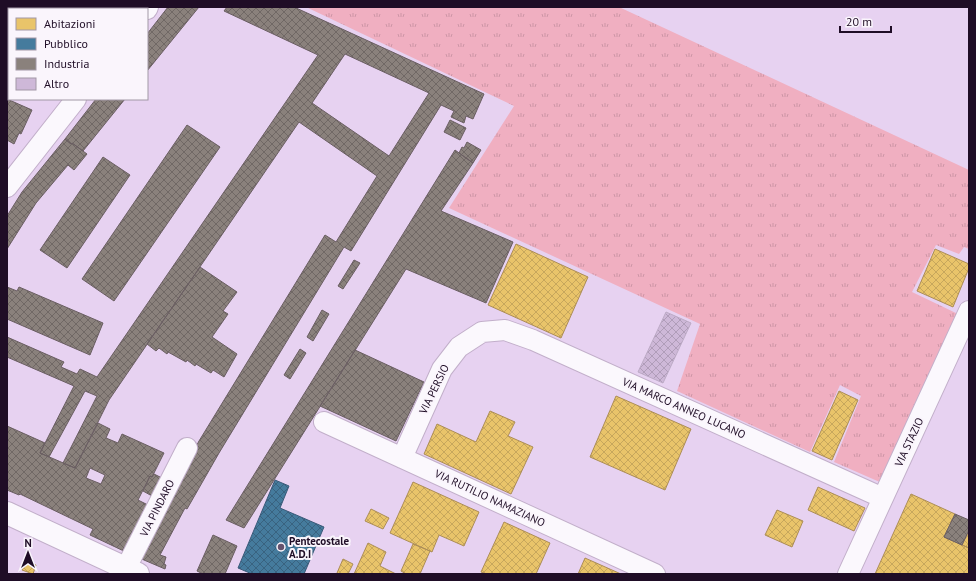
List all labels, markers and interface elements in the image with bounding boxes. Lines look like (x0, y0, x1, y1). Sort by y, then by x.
legend (8, 8, 148, 100)
scale bar (840, 8, 891, 34)
text: 20 m (846, 14, 872, 29)
text: Abitazioni (44, 16, 96, 31)
text: Pubblico (44, 36, 88, 51)
text: Industria (44, 56, 89, 71)
text: Altro (44, 76, 69, 91)
street label: VIA PERSIO (416, 362, 452, 417)
street label: VIA MARCO ANNEO LUCANO (619, 374, 748, 442)
street label: VIA STAZIO (891, 415, 926, 470)
street label: VIA RUTILIO NAMAZIANO (432, 466, 547, 530)
street label: VIA PINDARO (136, 477, 177, 540)
north arrow (8, 533, 48, 573)
place label: Pentecostale A.D.I (289, 534, 349, 561)
text: N (24, 536, 32, 550)
marker: Pentecostale A.D.I (276, 542, 286, 552)

